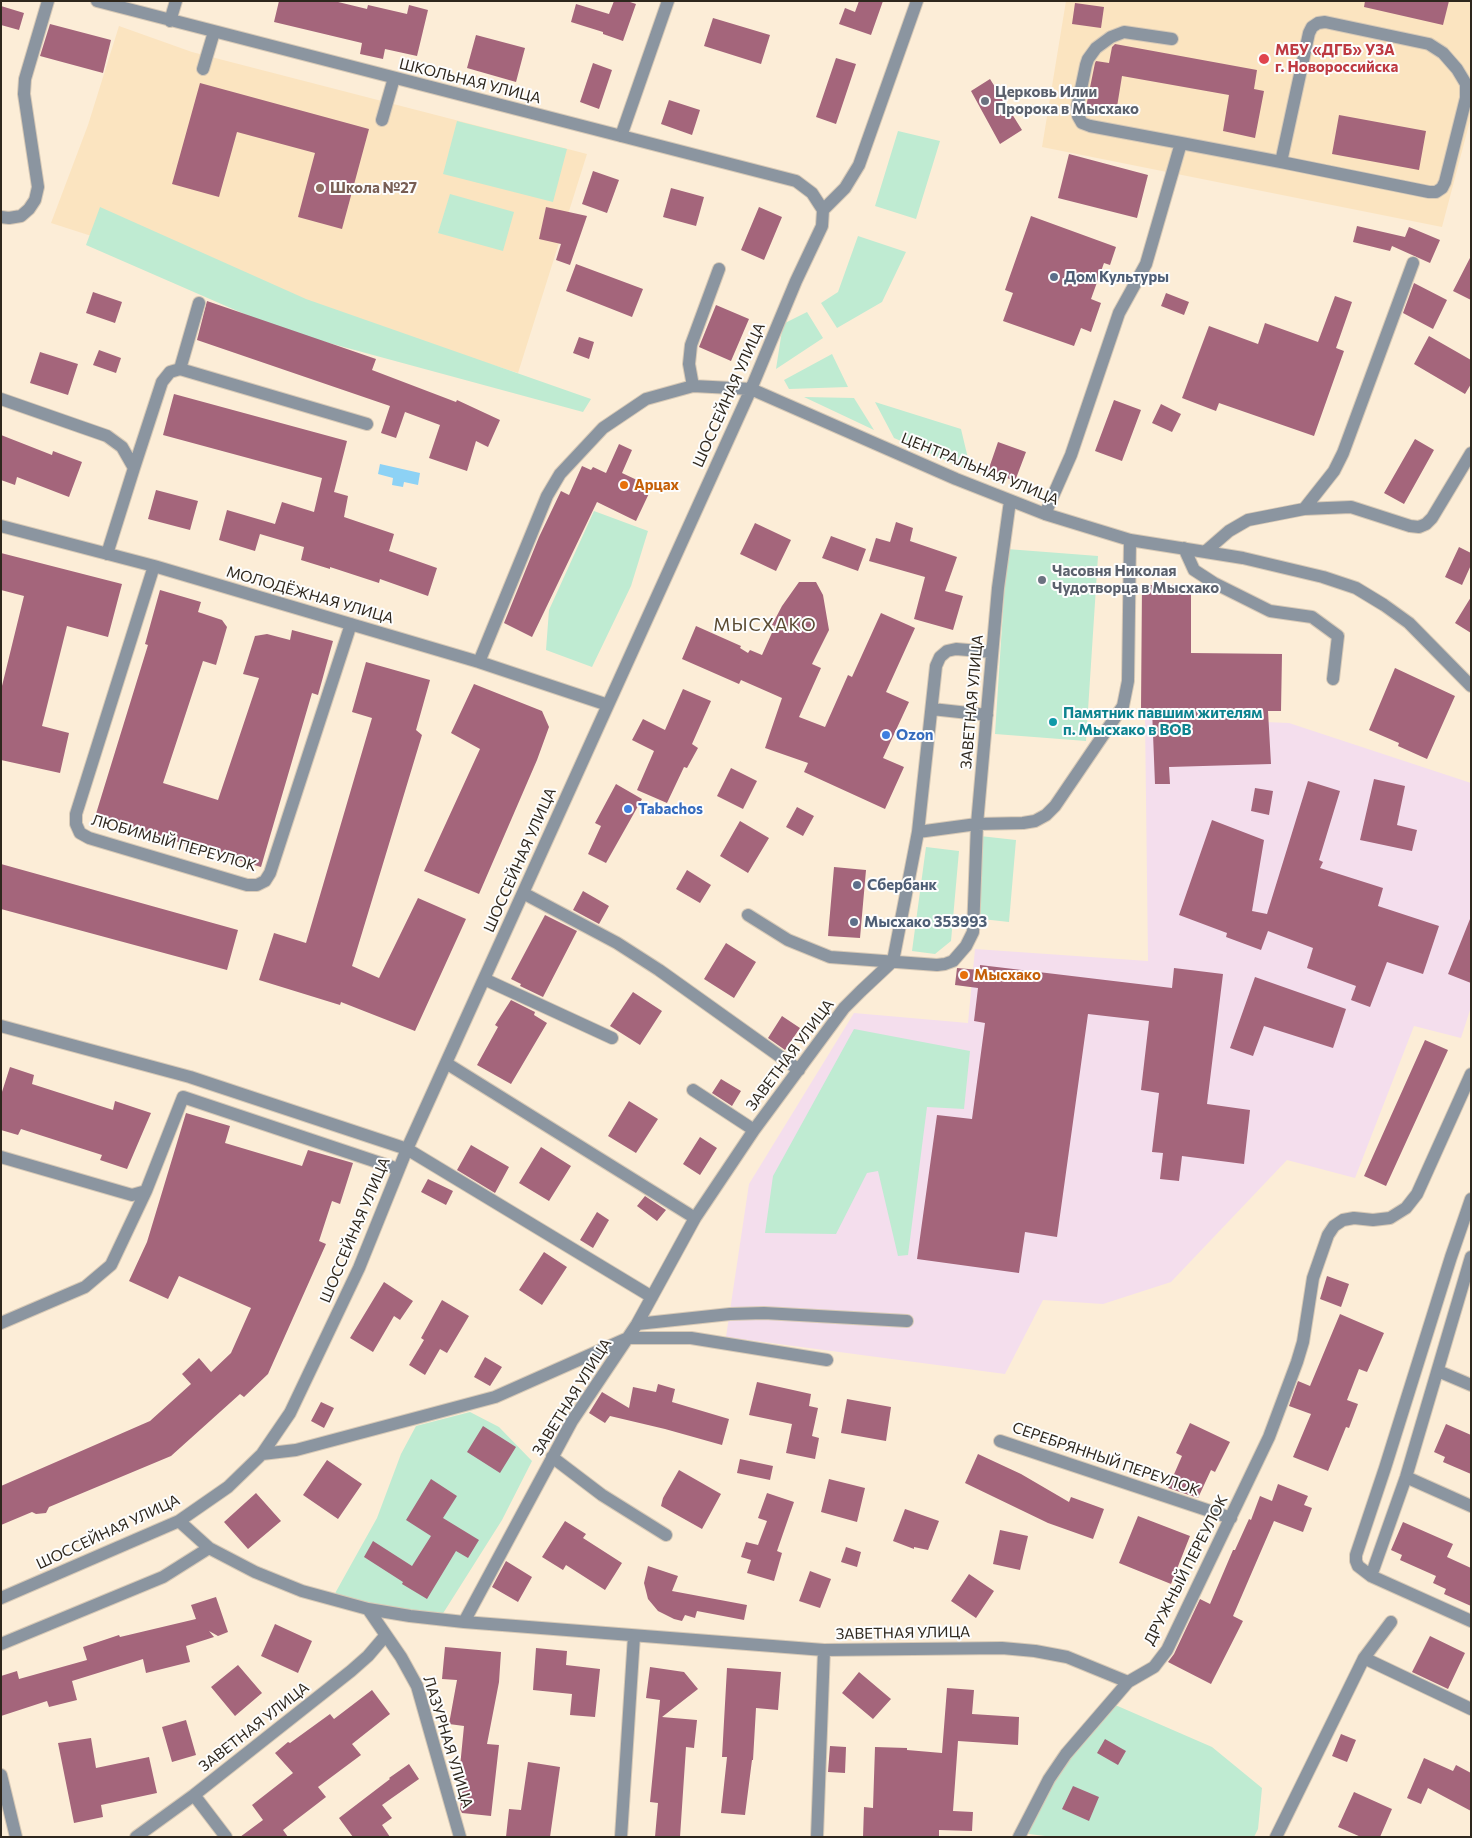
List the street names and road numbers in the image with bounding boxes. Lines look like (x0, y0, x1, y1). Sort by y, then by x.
street label: ШКОЛЬНАЯ УЛИЦА (397, 55, 543, 107)
street label: ШОССЕЙНАЯ УЛИЦА (689, 320, 769, 470)
street label: ЦЕНТРАЛЬНАЯ УЛИЦА (899, 429, 1061, 509)
street label: МОЛОДЁЖНАЯ УЛИЦА (224, 562, 396, 628)
street label: ЗАВЕТНАЯ УЛИЦА (957, 634, 987, 770)
street label: ШОССЕЙНАЯ УЛИЦА (480, 785, 560, 935)
street label: ЛЮБИМЫЙ ПЕРЕУЛОК (89, 811, 259, 875)
street label: ЗАВЕТНАЯ УЛИЦА (742, 996, 838, 1114)
street label: ШОССЕЙНАЯ УЛИЦА (316, 1155, 394, 1305)
street label: ЗАВЕТНАЯ УЛИЦА (529, 1335, 615, 1459)
street label: СЕРЕБРЯННЫЙ ПЕРЕУЛОК (1010, 1418, 1202, 1500)
street label: ШОССЕЙНАЯ УЛИЦА (33, 1491, 183, 1573)
street label: ДРУЖНЫЙ ПЕРЕУЛОК (1140, 1492, 1232, 1648)
street label: ЗАВЕТНАЯ УЛИЦА (835, 1623, 971, 1643)
street label: ЛАЗУРНАЯ УЛИЦА (419, 1674, 477, 1810)
street label: ЗАВЕТНАЯ УЛИЦА (195, 1678, 313, 1776)

